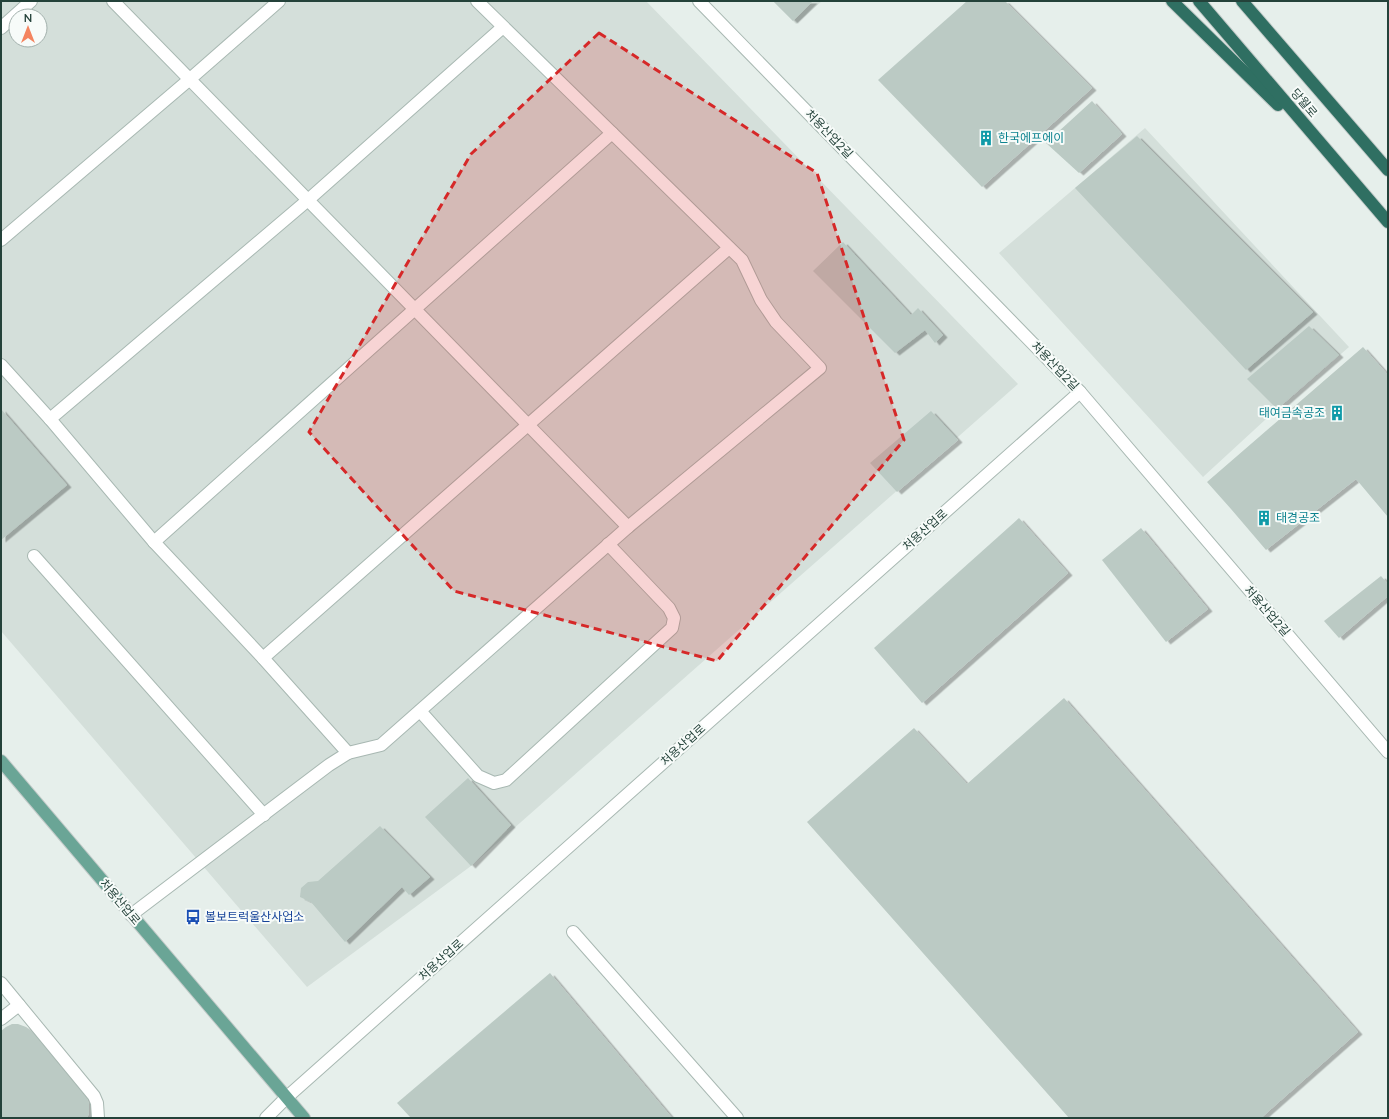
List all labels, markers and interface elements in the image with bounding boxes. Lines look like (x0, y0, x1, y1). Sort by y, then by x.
north arrow (8, 8, 48, 48)
text: N (24, 11, 32, 24)
street label: 당월로 (1288, 85, 1321, 120)
street label: 처용산업2길 (802, 106, 856, 161)
building icon: 한국에프에이 (977, 129, 995, 147)
place label: 한국에프에이 (998, 130, 1064, 145)
street label: 처용산업2길 (1028, 338, 1082, 393)
building icon: 태여금속공조 (1328, 404, 1346, 422)
place label: 태여금속공조 (1259, 405, 1325, 420)
street label: 처용산업로 (899, 506, 950, 554)
building icon: 태경공조 (1255, 509, 1273, 527)
place label: 태경공조 (1276, 510, 1320, 525)
street label: 처용산업2길 (1241, 582, 1293, 639)
street label: 처용산업로 (657, 721, 708, 769)
street label: 처용산업로 (97, 876, 144, 928)
bus stop icon: 볼보트럭울산사업소 (184, 908, 202, 926)
place label: 볼보트럭울산사업소 (205, 909, 304, 924)
street label: 처용산업로 (415, 936, 466, 984)

